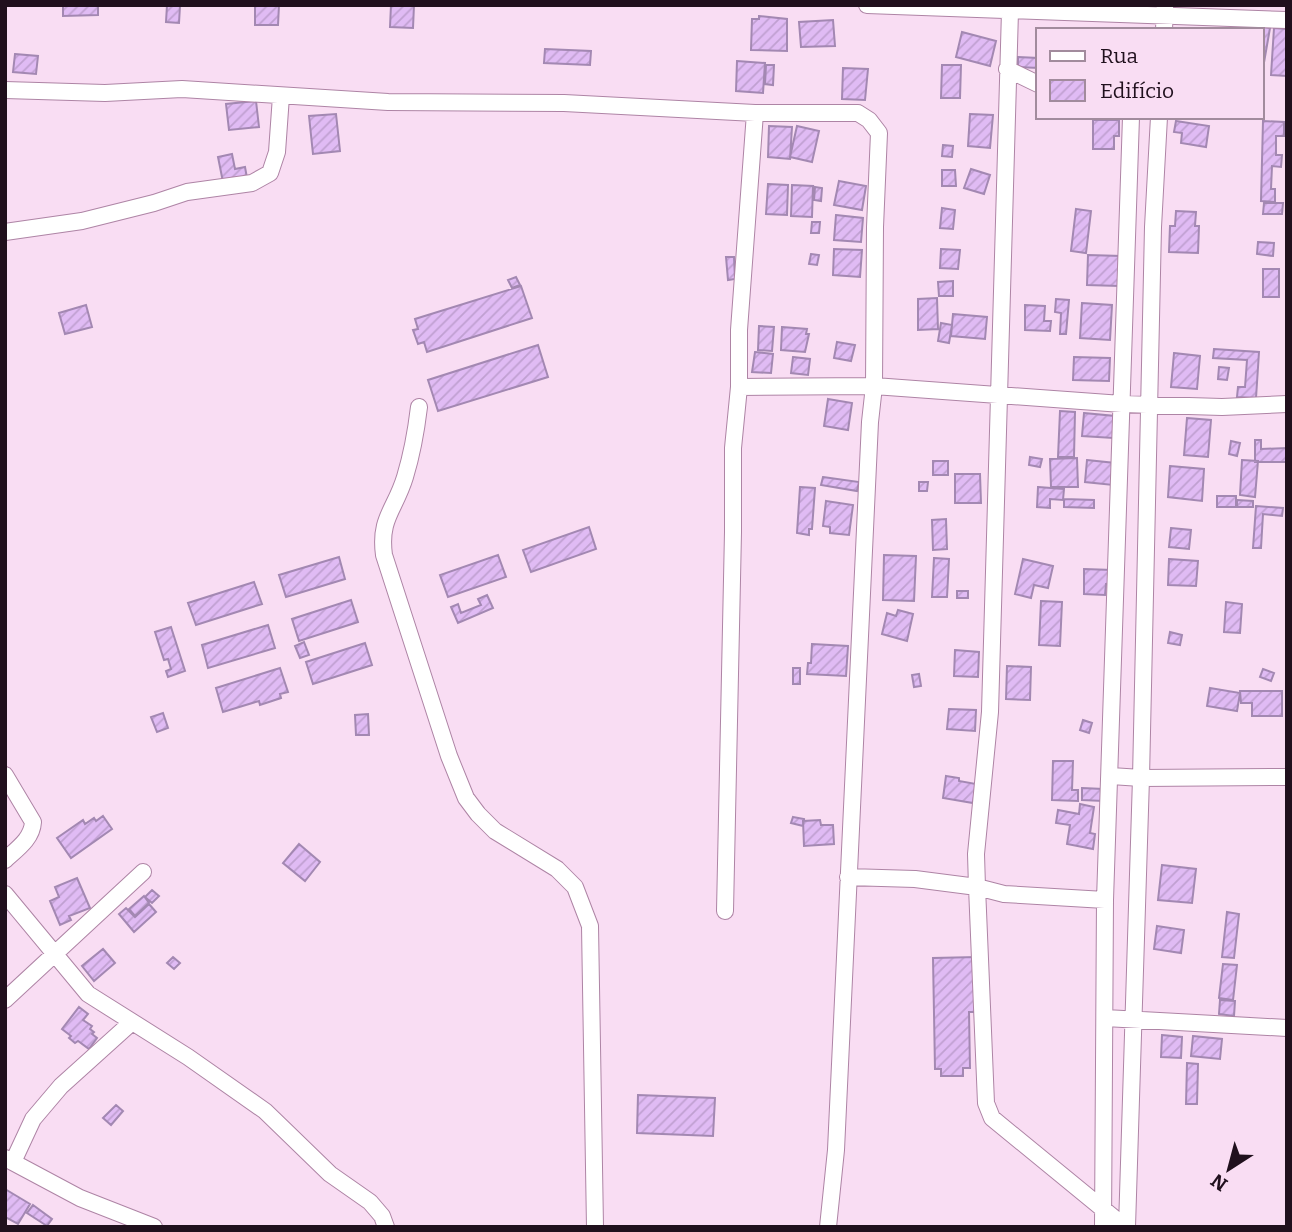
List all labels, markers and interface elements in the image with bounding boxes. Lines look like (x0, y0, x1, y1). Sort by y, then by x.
legend (1036, 28, 1264, 119)
text: Rua (1100, 43, 1138, 69)
text: Edifício (1100, 78, 1174, 104)
north arrow (1194, 1134, 1264, 1204)
text: N (1206, 1169, 1232, 1196)

